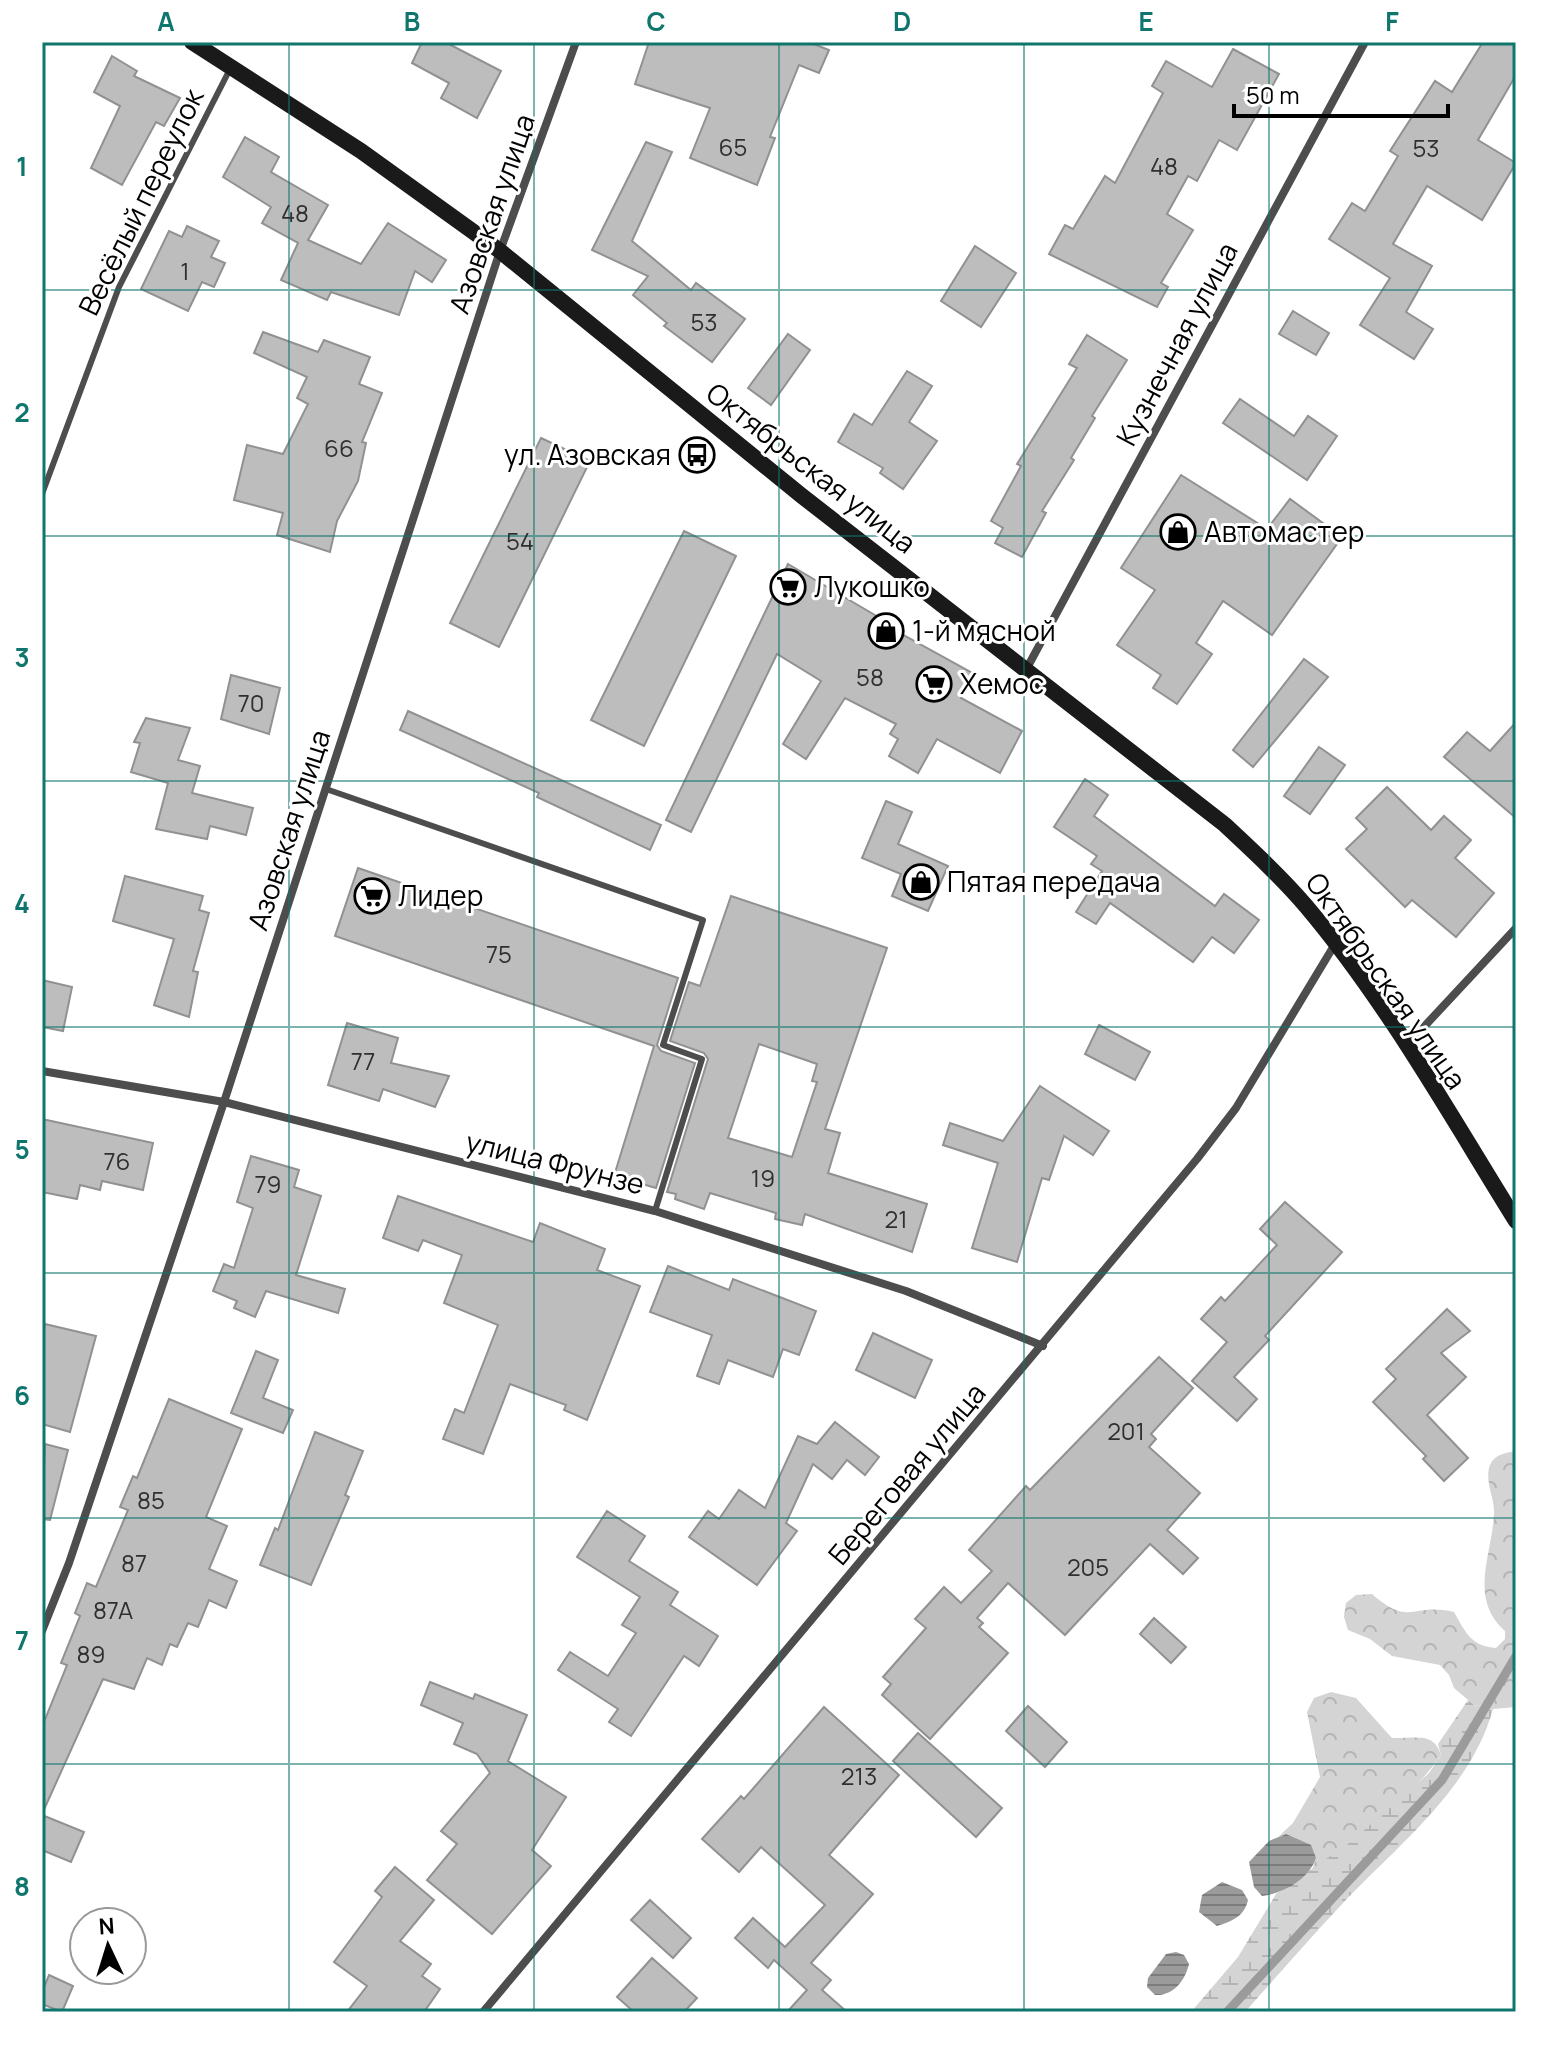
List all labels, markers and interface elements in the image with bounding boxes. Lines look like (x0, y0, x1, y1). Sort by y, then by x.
text: A (157, 3, 175, 39)
text: B (404, 3, 420, 39)
text: C (646, 3, 666, 39)
text: D (893, 3, 911, 39)
text: E (1138, 3, 1154, 39)
text: F (1385, 3, 1399, 39)
scale bar (1234, 68, 1448, 118)
text: 50 m (1246, 78, 1300, 111)
street label: Весёлый переулок (69, 81, 212, 321)
street label: Азовская улица (439, 109, 543, 318)
house number: 65 (719, 130, 747, 163)
house number: 53 (1412, 131, 1440, 164)
text: 1 (16, 148, 28, 184)
house number: 48 (1150, 149, 1178, 182)
house number: 48 (281, 196, 309, 229)
street label: Кузнечная улица (1107, 235, 1246, 452)
house number: 1 (180, 254, 190, 287)
house number: 53 (690, 305, 718, 338)
street label: Октябрьская улица (699, 373, 924, 561)
text: 2 (14, 394, 30, 430)
house number: 66 (324, 431, 354, 464)
place label: ул. Азовская (504, 435, 671, 473)
bus stop icon: ул. Азовская (678, 436, 716, 474)
place label: Автомастер (1204, 512, 1364, 550)
shop icon: Автомастер (1159, 513, 1197, 551)
house number: 54 (506, 524, 534, 557)
place label: Лукошко (814, 567, 930, 605)
supermarket icon: Лукошко (769, 568, 807, 606)
place label: 1-й мясной (912, 611, 1056, 649)
shop icon: 1-й мясной (867, 612, 905, 650)
text: 3 (14, 639, 30, 675)
house number: 58 (856, 660, 884, 693)
place label: Хемос (960, 664, 1044, 702)
supermarket icon: Хемос (915, 665, 953, 703)
house number: 70 (238, 686, 264, 719)
street label: Азовская улица (238, 725, 338, 935)
place label: Пятая передача (947, 862, 1160, 900)
shop icon: Пятая передача (902, 863, 940, 901)
street label: Октябрьская улица (1298, 865, 1476, 1096)
place label: Лидер (398, 876, 483, 914)
supermarket icon: Лидер (353, 877, 391, 915)
text: 4 (14, 885, 30, 921)
house number: 75 (486, 937, 512, 970)
house number: 77 (351, 1044, 375, 1077)
street label: улица Фрунзе (462, 1122, 648, 1203)
text: 5 (14, 1131, 30, 1167)
house number: 76 (104, 1144, 130, 1177)
house number: 19 (751, 1161, 775, 1194)
house number: 79 (255, 1167, 281, 1200)
house number: 21 (884, 1202, 908, 1235)
street label: Береговая улица (819, 1374, 994, 1572)
text: 6 (14, 1377, 30, 1413)
house number: 201 (1107, 1414, 1145, 1447)
house number: 85 (137, 1483, 165, 1516)
house number: 87 (121, 1546, 147, 1579)
house number: 205 (1067, 1550, 1109, 1583)
house number: 87А (93, 1593, 133, 1626)
text: 7 (15, 1622, 29, 1658)
house number: 89 (77, 1637, 105, 1670)
house number: 213 (841, 1759, 877, 1792)
text: 8 (14, 1868, 30, 1904)
north arrow (68, 1906, 148, 1986)
text: N (98, 1911, 116, 1942)

